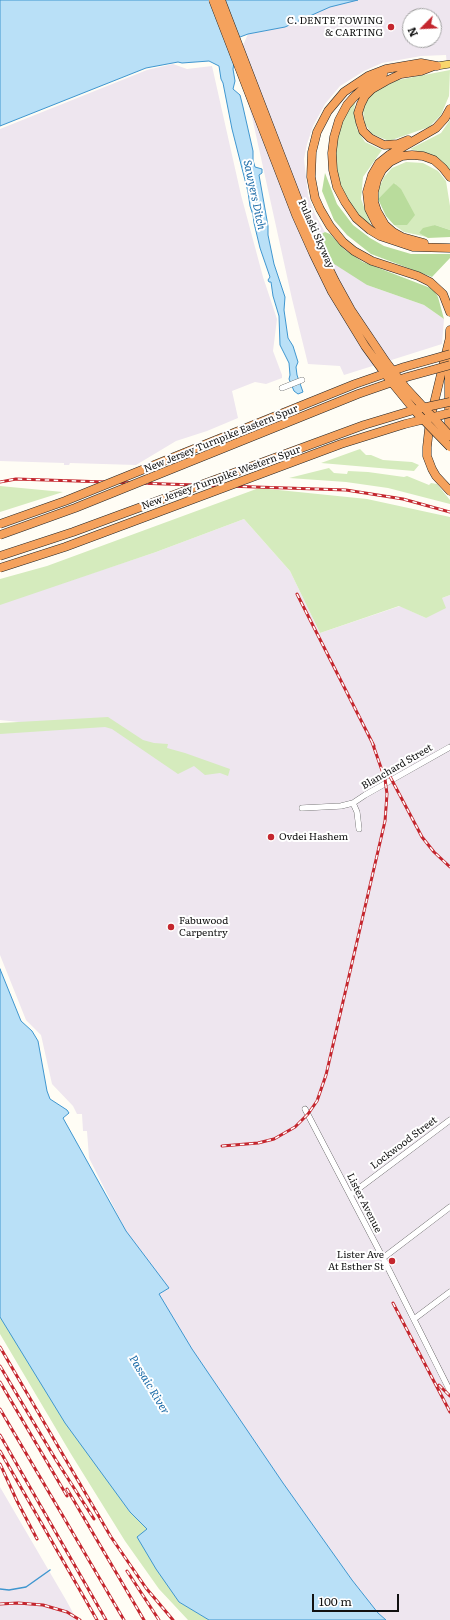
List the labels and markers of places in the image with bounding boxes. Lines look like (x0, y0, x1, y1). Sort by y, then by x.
place label: C. DENTE TOWING & CARTING (287, 15, 383, 38)
marker: C. DENTE TOWING & CARTING (386, 22, 396, 32)
place label: Ovdei Hashem (279, 831, 348, 843)
marker: Ovdei Hashem (266, 832, 276, 842)
place label: Fabuwood Carpentry (179, 915, 228, 938)
marker: Fabuwood Carpentry (166, 922, 176, 932)
place label: Lister Ave At Esther St (328, 1249, 384, 1272)
marker: Lister Ave At Esther St (387, 1256, 397, 1266)

